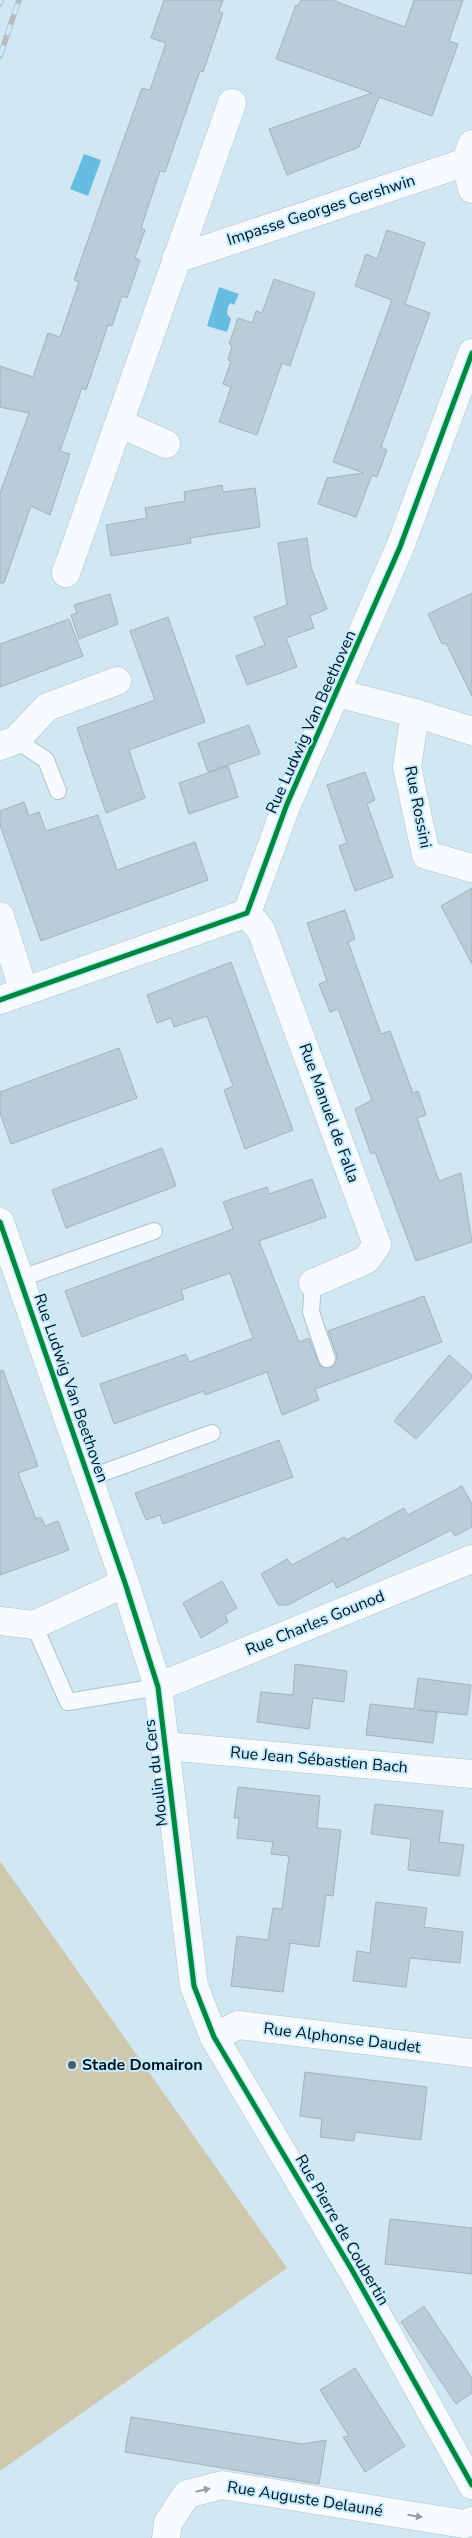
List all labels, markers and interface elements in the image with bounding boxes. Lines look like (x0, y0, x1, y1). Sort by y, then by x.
street label: Impasse Georges Gershwin (224, 169, 418, 251)
street label: Rue Ludwig Van Beethoven (261, 627, 361, 817)
street label: Rue Rossini (399, 764, 437, 850)
street label: Rue Manuel de Falla (294, 1040, 364, 1186)
street label: Rue Ludwig Van Beethoven (28, 1291, 114, 1485)
street label: Rue Charles Gounod (242, 1585, 388, 1661)
street label: Moulin du Cers (139, 1718, 173, 1828)
street label: Rue Jean Sébastien Bach (229, 1741, 409, 1779)
street label: Rue Alphonse Daudet (262, 2017, 422, 2059)
place label: Stade Domairon (82, 2054, 203, 2076)
marker: Stade Domairon (66, 2059, 78, 2071)
street label: Rue Pierre de Coubertin (290, 2150, 394, 2310)
street label: Rue Auguste Delauné (226, 2476, 384, 2522)
one-way arrow (195, 2486, 211, 2494)
one-way arrow (407, 2513, 423, 2521)

